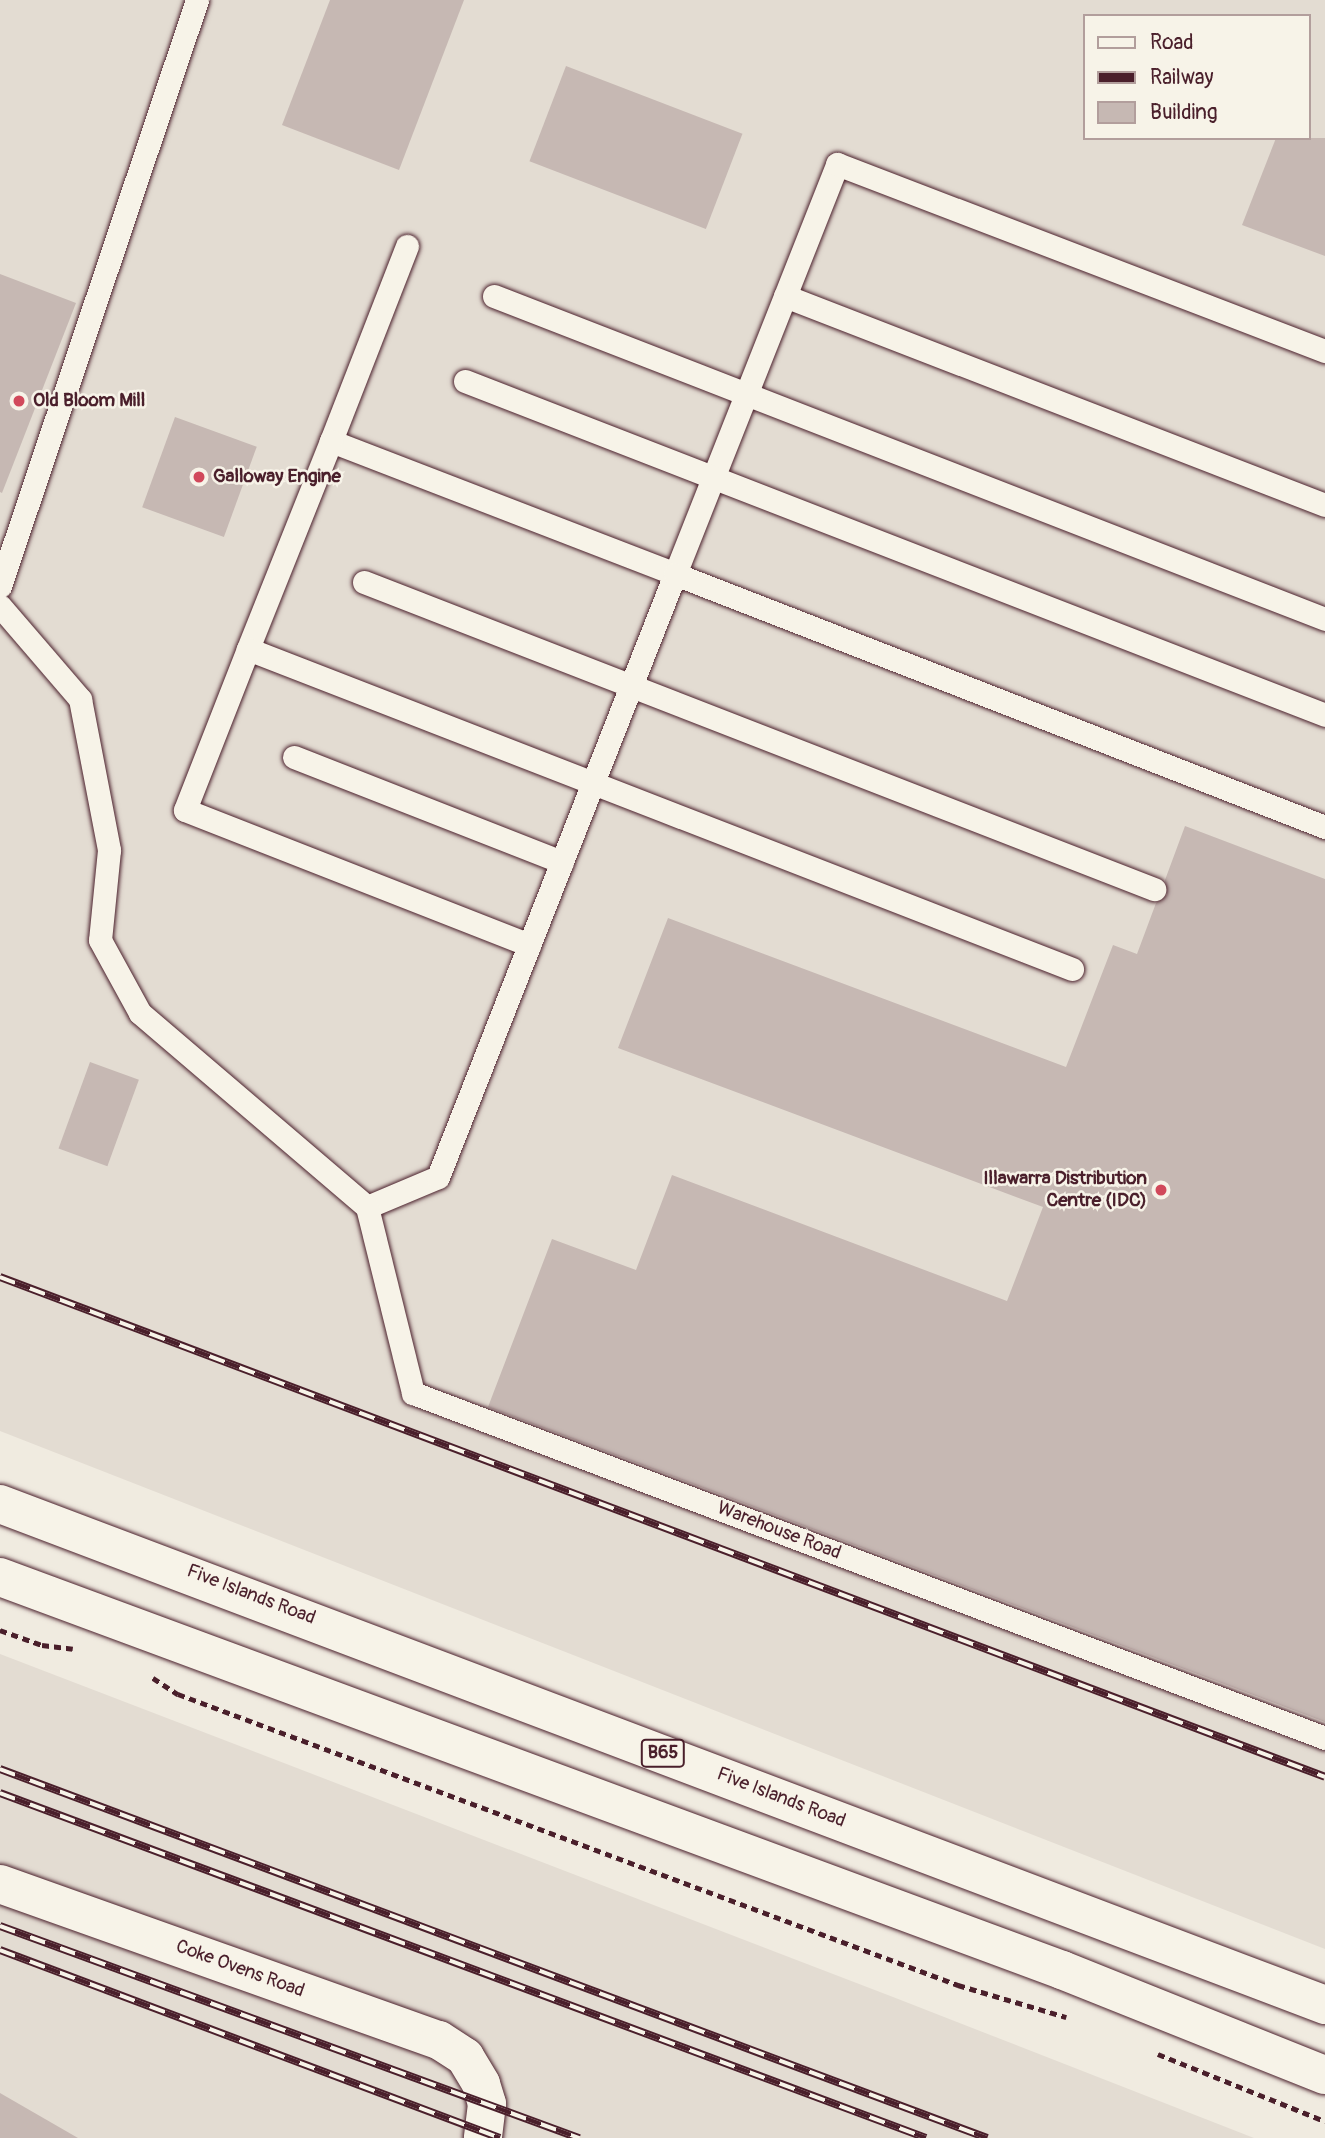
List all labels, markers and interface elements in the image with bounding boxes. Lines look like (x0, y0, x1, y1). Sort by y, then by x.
legend (1084, 14, 1311, 140)
text: Road (1150, 29, 1194, 56)
text: Railway (1150, 64, 1214, 91)
text: Building (1150, 99, 1217, 126)
place label: Old Bloom Mill (33, 390, 145, 412)
marker: Old Bloom Mill (11, 393, 27, 409)
place label: Galloway Engine (213, 466, 341, 488)
marker: Galloway Engine (191, 469, 207, 485)
place label: Illawarra Distribution Centre (IDC) (983, 1168, 1147, 1212)
marker: Illawarra Distribution Centre (IDC) (1153, 1182, 1169, 1198)
street label: Warehouse Road (714, 1497, 844, 1565)
street label: Five Islands Road (183, 1560, 319, 1630)
road number: B65 (640, 1738, 686, 1768)
street label: Five Islands Road (713, 1763, 849, 1833)
street label: Coke Ovens Road (173, 1935, 307, 2003)

